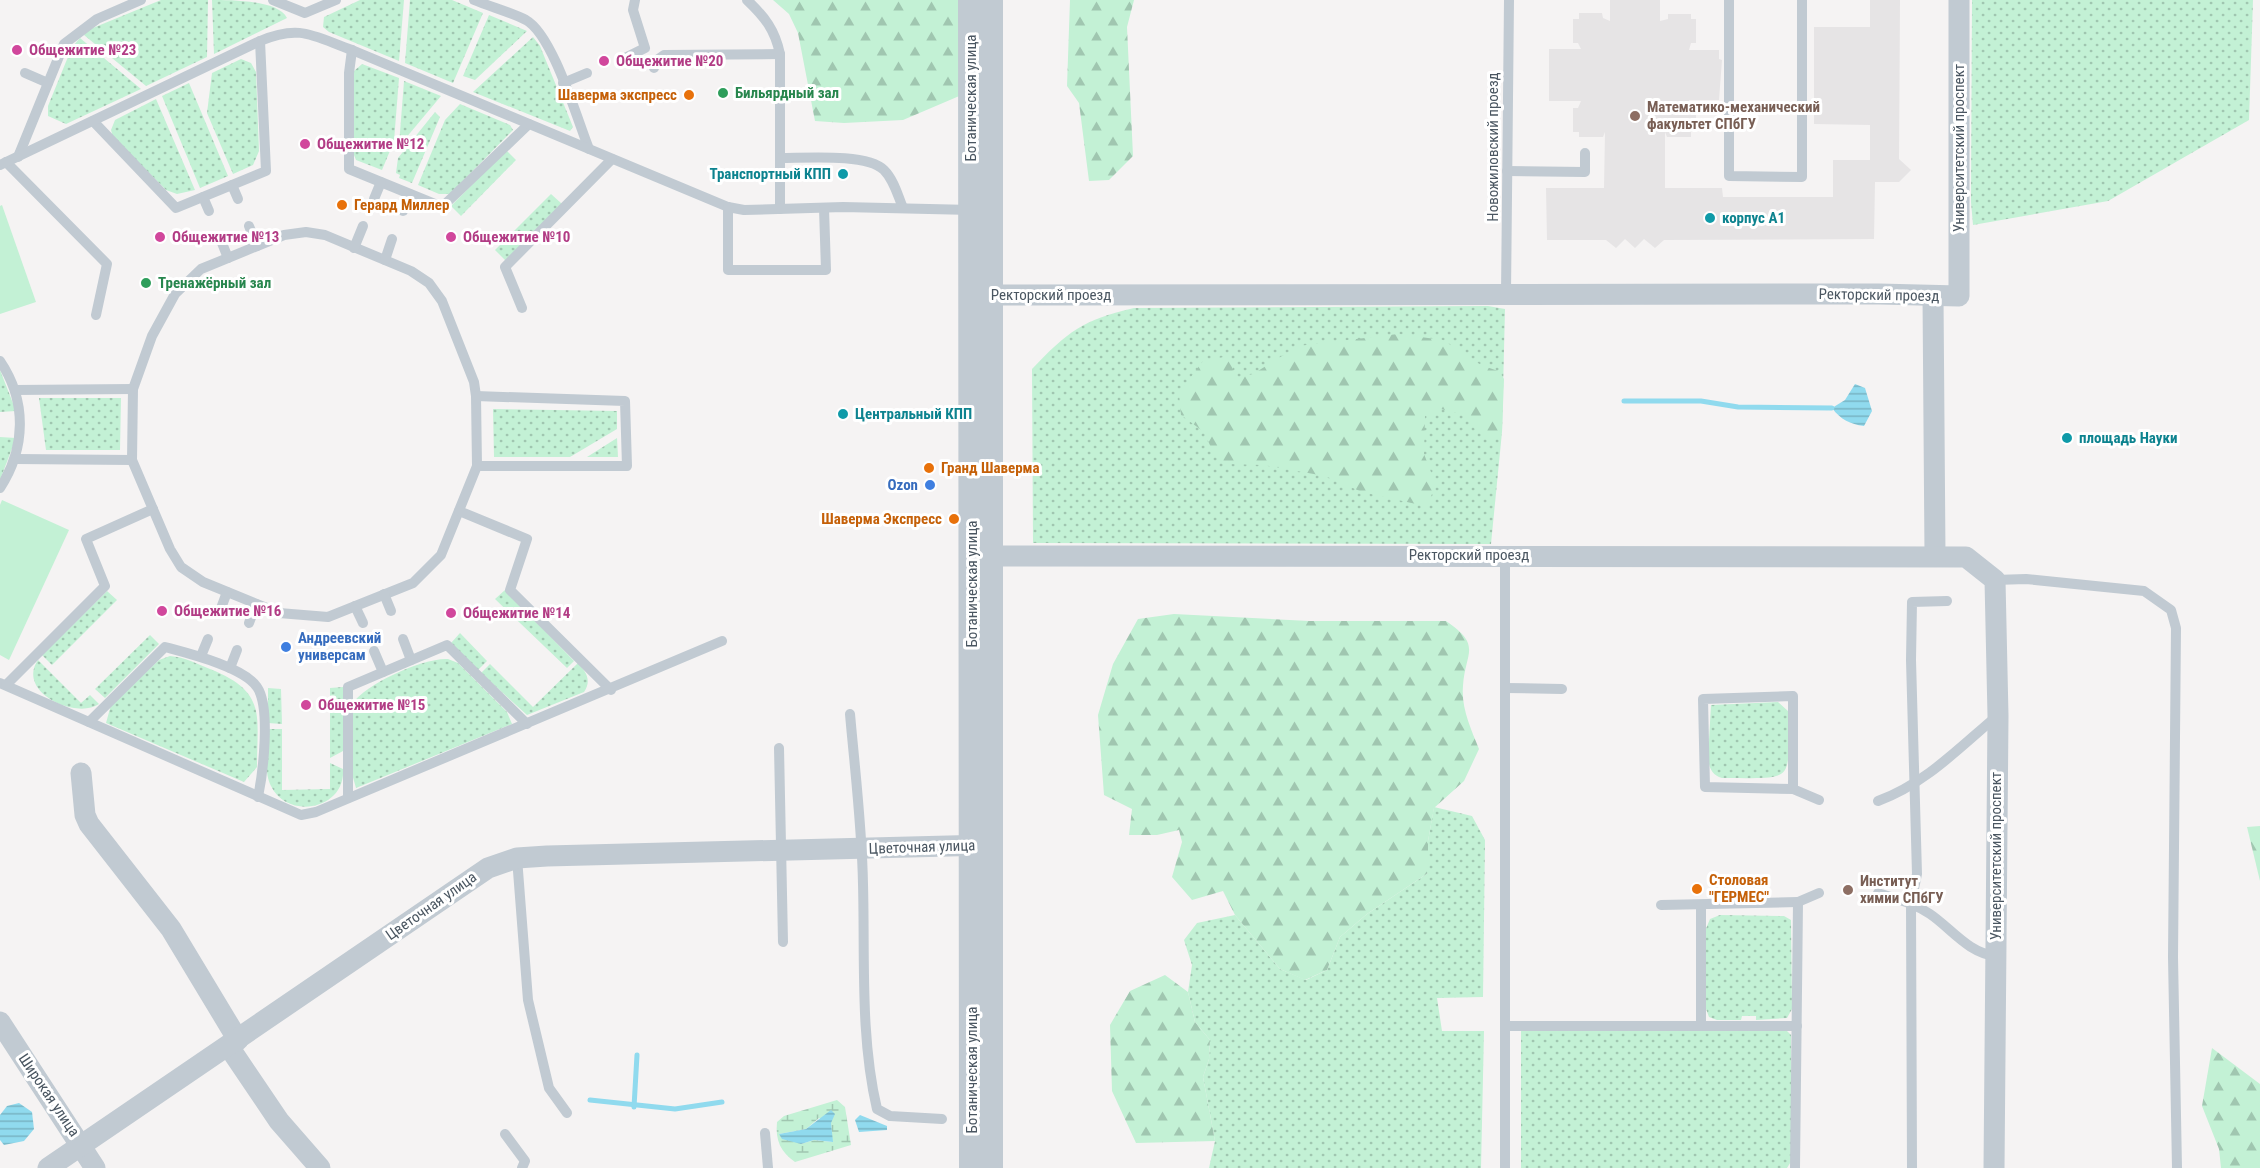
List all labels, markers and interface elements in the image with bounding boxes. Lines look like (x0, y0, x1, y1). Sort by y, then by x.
street label: Ботаническая улица (962, 35, 980, 161)
place label: Общежитие №23 (29, 41, 136, 59)
marker: Общежитие №23 (10, 43, 24, 57)
place label: Общежитие №20 (616, 52, 723, 70)
marker: Общежитие №20 (597, 54, 611, 68)
street label: Университетский проспект (1950, 64, 1968, 232)
street label: Новожиловский проезд (1484, 72, 1502, 222)
place label: Бильярдный зал (735, 84, 839, 102)
place label: Шаверма экспресс (558, 86, 677, 104)
marker: Бильярдный зал (716, 86, 730, 100)
marker: Шаверма экспресс (682, 88, 696, 102)
place label: Математико-механический факультет СПбГУ (1647, 98, 1820, 133)
marker: Математико-механический факультет СПбГУ (1628, 109, 1642, 123)
place label: Общежитие №12 (317, 135, 424, 153)
marker: Общежитие №12 (298, 137, 312, 151)
place label: Транспортный КПП (709, 165, 831, 183)
marker: Транспортный КПП (836, 167, 850, 181)
place label: Герард Миллер (354, 196, 449, 214)
marker: Герард Миллер (335, 198, 349, 212)
place label: корпус А1 (1722, 209, 1785, 227)
marker: корпус А1 (1703, 211, 1717, 225)
place label: Общежитие №13 (172, 228, 279, 246)
place label: Общежитие №10 (463, 228, 570, 246)
marker: Общежитие №13 (153, 230, 167, 244)
marker: Общежитие №10 (444, 230, 458, 244)
place label: Тренажёрный зал (158, 274, 271, 292)
marker: Тренажёрный зал (139, 276, 153, 290)
street label: Ректорский проезд (1819, 285, 1939, 305)
street label: Ректорский проезд (991, 286, 1111, 304)
place label: Центральный КПП (855, 405, 972, 423)
marker: Центральный КПП (836, 407, 850, 421)
place label: площадь Науки (2079, 429, 2178, 447)
marker: площадь Науки (2060, 431, 2074, 445)
place label: Гранд Шаверма (941, 459, 1040, 477)
marker: Гранд Шаверма (922, 461, 936, 475)
place label: Ozon (887, 476, 918, 494)
marker: Ozon (923, 478, 937, 492)
place label: Шаверма Экспресс (821, 510, 942, 528)
marker: Шаверма Экспресс (947, 512, 961, 526)
street label: Ботаническая улица (963, 521, 981, 647)
street label: Ректорский проезд (1409, 546, 1529, 564)
place label: Общежитие №16 (174, 602, 282, 620)
marker: Общежитие №16 (155, 604, 169, 618)
place label: Общежитие №14 (463, 604, 571, 622)
marker: Общежитие №14 (444, 606, 458, 620)
place label: Андреевский универсам (298, 629, 381, 664)
marker: Андреевский универсам (279, 640, 293, 654)
place label: Общежитие №15 (318, 696, 425, 714)
marker: Общежитие №15 (299, 698, 313, 712)
street label: Университетский проспект (1987, 772, 2005, 940)
street label: Цветочная улица (868, 836, 976, 858)
street label: Цветочная улица (382, 868, 480, 944)
place label: Столовая "ГЕРМЕС" (1709, 871, 1769, 906)
place label: Институт химии СПбГУ (1860, 872, 1944, 907)
marker: Столовая "ГЕРМЕС" (1690, 882, 1704, 896)
marker: Институт химии СПбГУ (1841, 883, 1855, 897)
street label: Ботаническая улица (963, 1007, 981, 1133)
street label: Широкая улица (15, 1050, 83, 1140)

